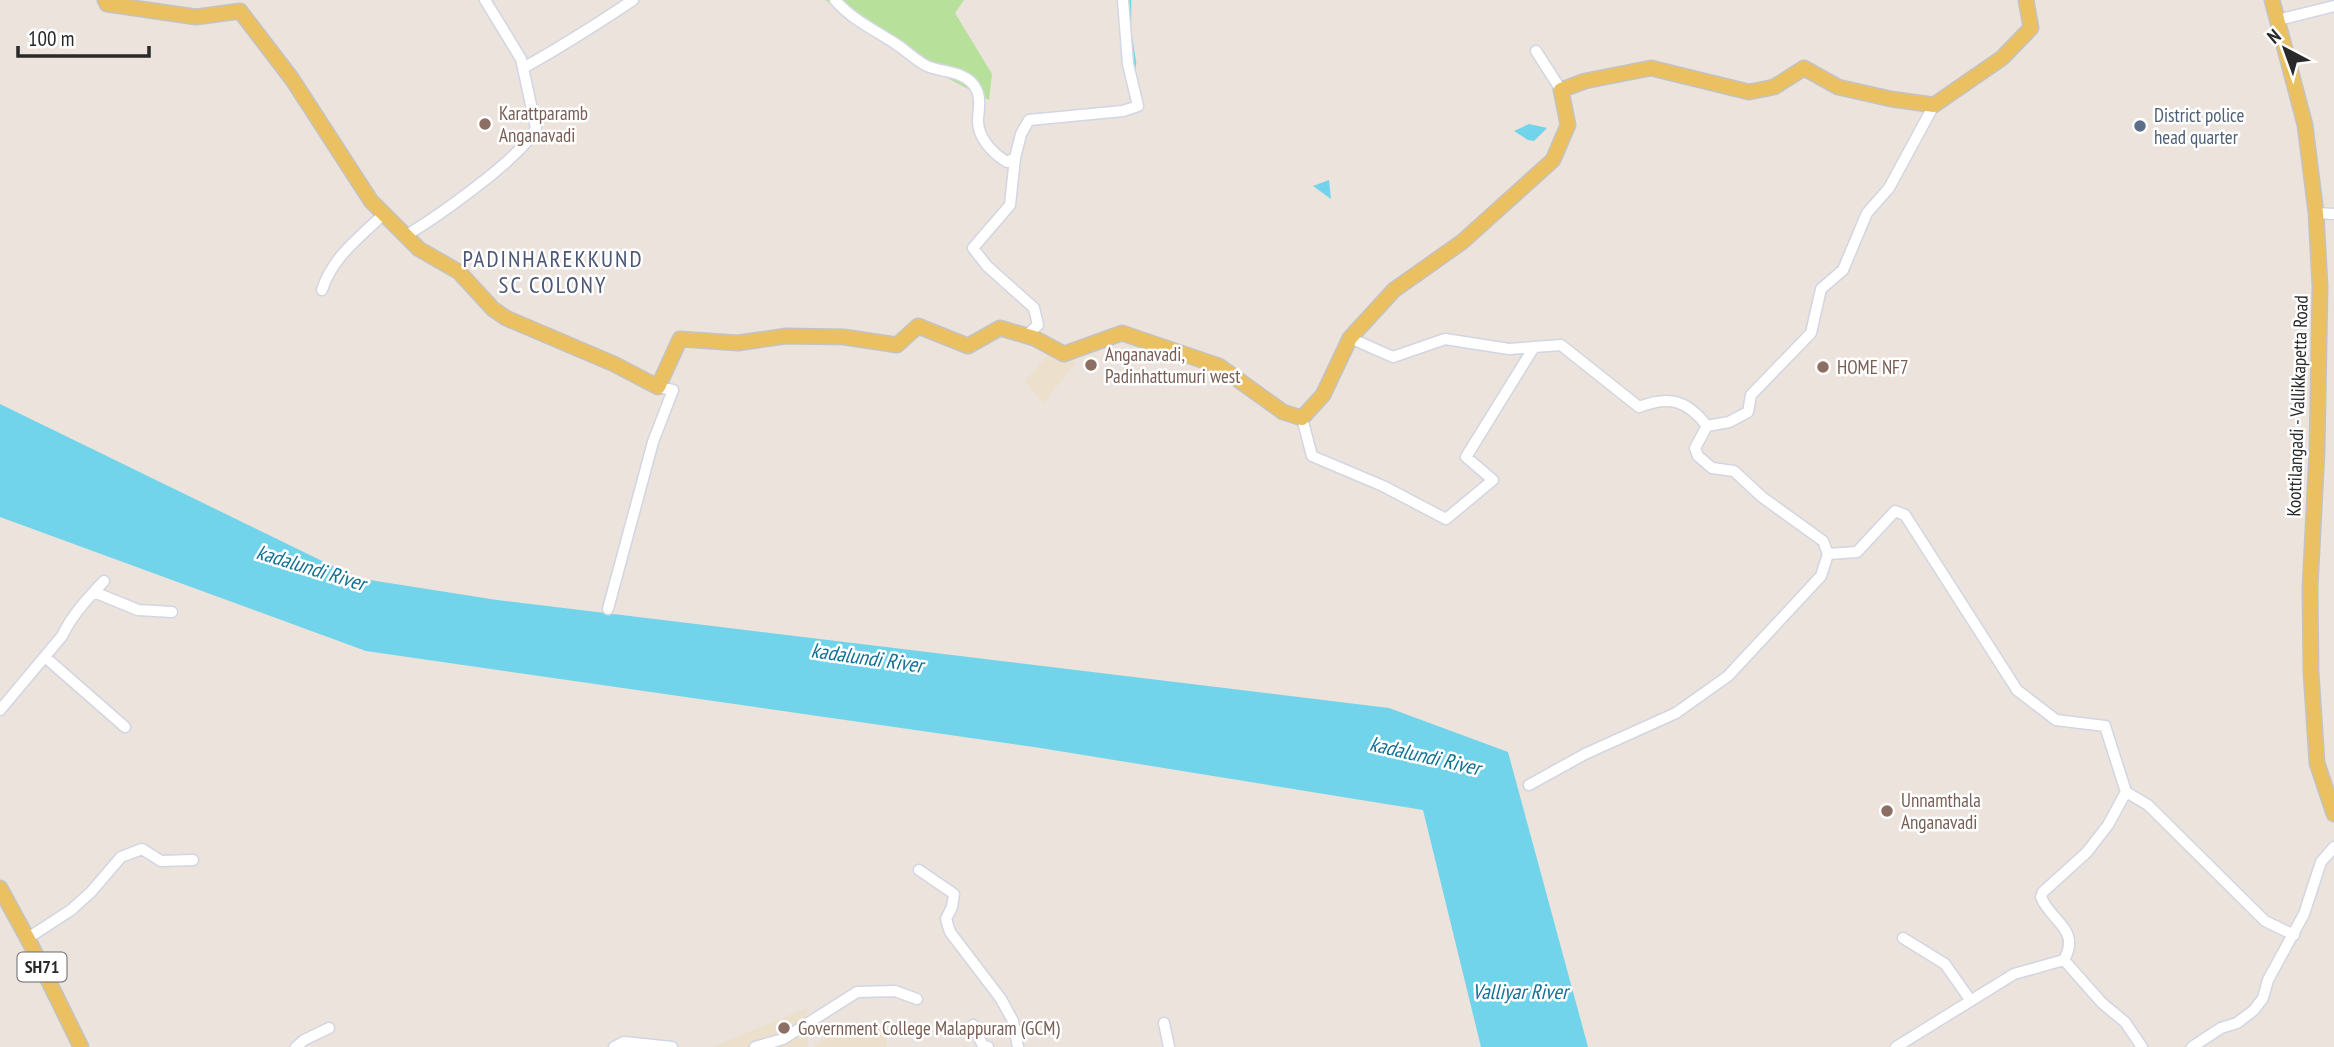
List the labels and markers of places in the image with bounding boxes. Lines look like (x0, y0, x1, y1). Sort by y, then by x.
place label: Karattparamb Anganavadi (499, 101, 588, 147)
place label: District police head quarter (2154, 103, 2245, 149)
marker: Karattparamb Anganavadi (477, 116, 493, 132)
marker: District police head quarter (2132, 118, 2148, 134)
place label: Anganavadi, Padinhattumuri west (1105, 342, 1241, 388)
place label: HOME NF7 (1837, 355, 1909, 379)
marker: Anganavadi, Padinhattumuri west (1083, 357, 1099, 373)
marker: HOME NF7 (1815, 359, 1831, 375)
place label: Unnamthala Anganavadi (1901, 788, 1981, 834)
marker: Unnamthala Anganavadi (1879, 803, 1895, 819)
place label: Government College Malappuram (GCM) (798, 1016, 1060, 1040)
marker: Government College Malappuram (GCM) (776, 1020, 792, 1036)

